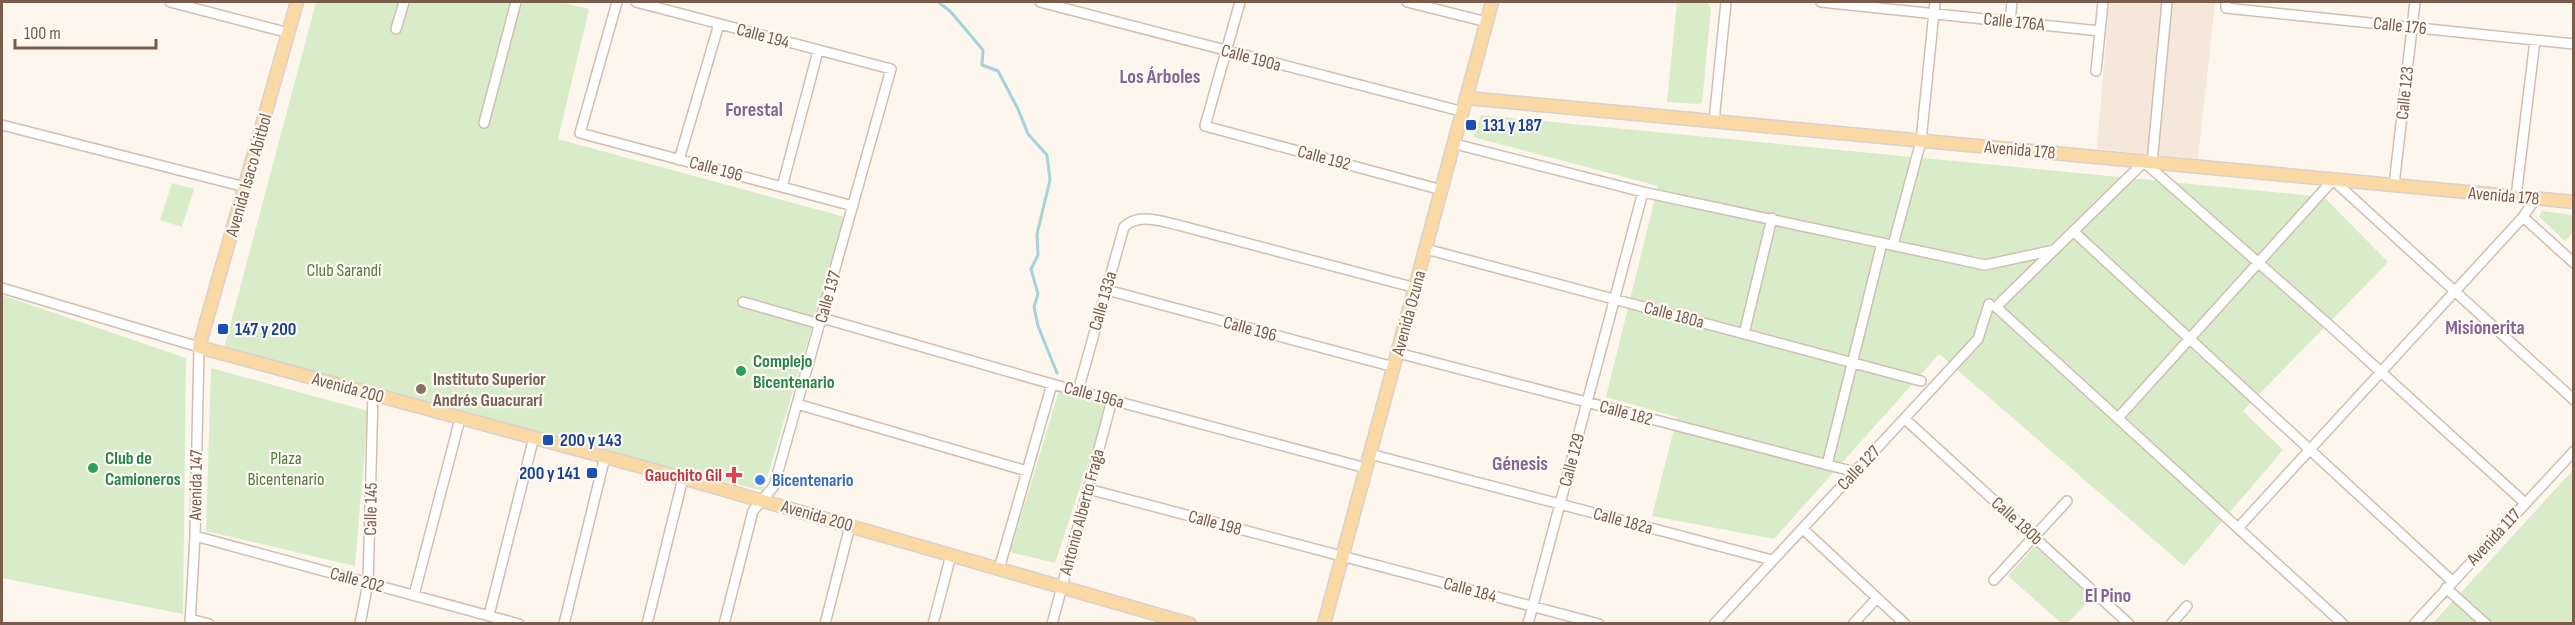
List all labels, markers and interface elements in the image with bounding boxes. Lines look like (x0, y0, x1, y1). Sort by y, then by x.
street label: Calle 176A (1982, 8, 2046, 36)
scale bar (15, 12, 156, 50)
street label: Calle 176 (2372, 13, 2428, 39)
street label: Calle 194 (734, 19, 792, 53)
text: 100 m (24, 23, 61, 44)
street label: Calle 190a (1219, 40, 1283, 76)
district label: Los Árboles (1120, 65, 1201, 89)
street label: Calle 123 (2392, 65, 2418, 121)
district label: Forestal (725, 98, 783, 122)
street label: Avenida Isaco Abitbol (221, 111, 277, 240)
place label: 131 y 187 (1483, 115, 1542, 136)
marker: 131 y 187 (1464, 118, 1478, 132)
street label: Avenida 178 (1983, 136, 2056, 164)
street label: Calle 192 (1295, 141, 1353, 175)
street label: Calle 196 (687, 152, 745, 186)
street label: Avenida 178 (2467, 182, 2540, 210)
park label: Club Sarandí (307, 260, 382, 281)
street label: Calle 137 (811, 268, 846, 325)
street label: Avenida Ozuna (1387, 268, 1430, 359)
street label: Calle 133a (1085, 269, 1121, 333)
street label: Calle 180a (1642, 297, 1706, 333)
street label: Calle 196 (1221, 312, 1279, 346)
district label: Misionerita (2445, 316, 2525, 340)
place label: 147 y 200 (235, 319, 296, 340)
marker: 147 y 200 (216, 322, 230, 336)
place label: Complejo Bicentenario (753, 351, 835, 393)
marker: Complejo Bicentenario (734, 364, 748, 378)
street label: Avenida 200 (309, 368, 386, 408)
place label: Instituto Superior Andrés Guacurarí (432, 369, 546, 411)
street label: Calle 196a (1062, 377, 1126, 413)
marker: Instituto Superior Andrés Guacurarí (414, 382, 428, 396)
street label: Calle 182 (1597, 396, 1655, 430)
place label: 200 y 143 (560, 430, 622, 451)
street label: Calle 129 (1555, 431, 1589, 489)
marker: 200 y 143 (541, 433, 555, 447)
street label: Calle 127 (1833, 441, 1885, 495)
street label: Antonio Alberto Fraga (1055, 447, 1109, 578)
place label: Club de Camioneros (105, 448, 181, 490)
park label: Plaza Bicentenario (248, 448, 324, 490)
street label: Avenida 147 (185, 449, 207, 522)
district label: Génesis (1492, 452, 1548, 476)
marker: Club de Camioneros (86, 461, 100, 475)
place label: 200 y 141 (519, 463, 580, 484)
place label: Gauchito Gil (645, 465, 722, 486)
marker: 200 y 141 (585, 466, 599, 480)
marker: Gauchito Gil (727, 468, 741, 482)
place label: Bicentenario (772, 470, 854, 491)
marker: Bicentenario (753, 473, 767, 487)
street label: Calle 145 (360, 482, 382, 536)
street label: Calle 180b (1987, 493, 2047, 549)
street label: Avenida 200 (778, 496, 855, 536)
street label: Calle 182a (1591, 503, 1655, 539)
street label: Avenida 117 (2462, 504, 2526, 570)
street label: Calle 198 (1186, 506, 1244, 540)
street label: Calle 202 (328, 563, 386, 597)
street label: Calle 184 (1441, 573, 1499, 607)
district label: El Pino (2085, 584, 2131, 608)

